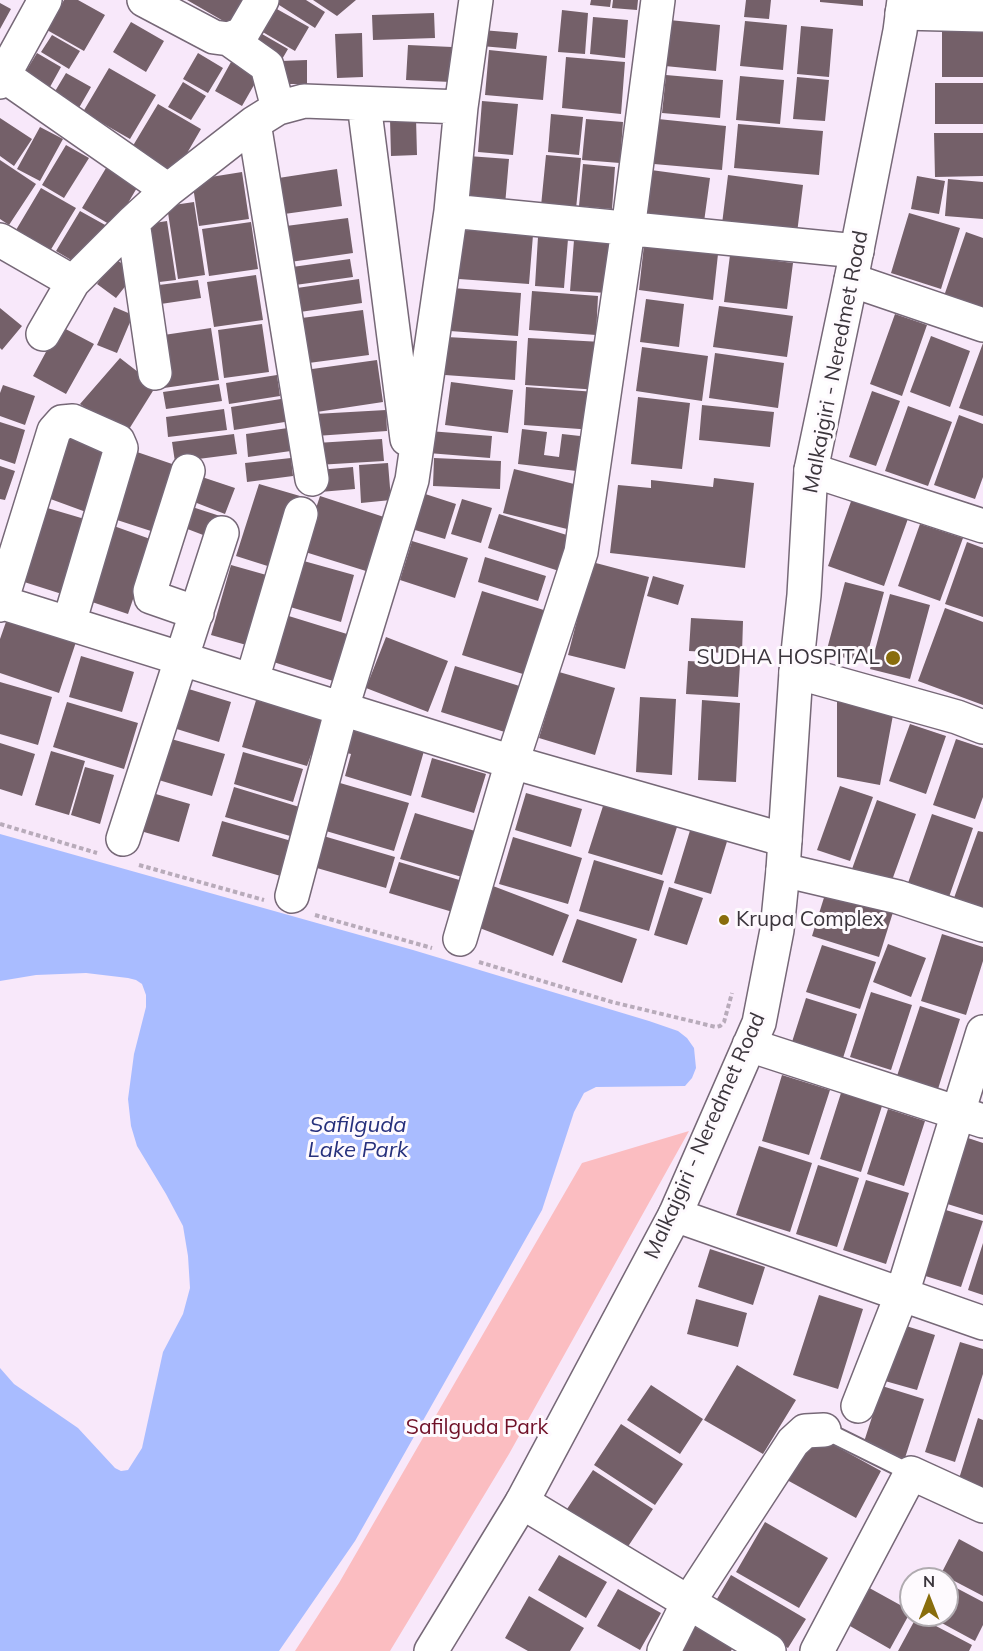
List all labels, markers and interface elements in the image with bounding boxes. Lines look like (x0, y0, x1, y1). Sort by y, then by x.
street label: Malkajgiri - Neredmet Road (798, 229, 874, 495)
place label: SUDHA HOSPITAL (696, 645, 880, 671)
marker: SUDHA HOSPITAL (884, 649, 902, 667)
place label: Krupa Complex (736, 907, 884, 933)
marker: Krupa Complex (717, 913, 731, 927)
street label: Malkajgiri - Neredmet Road (639, 1009, 771, 1263)
water label: Safilguda Lake Park (308, 1112, 408, 1164)
park label: Safilguda Park (406, 1415, 548, 1441)
north arrow (899, 1567, 959, 1627)
text: N (923, 1571, 935, 1591)

